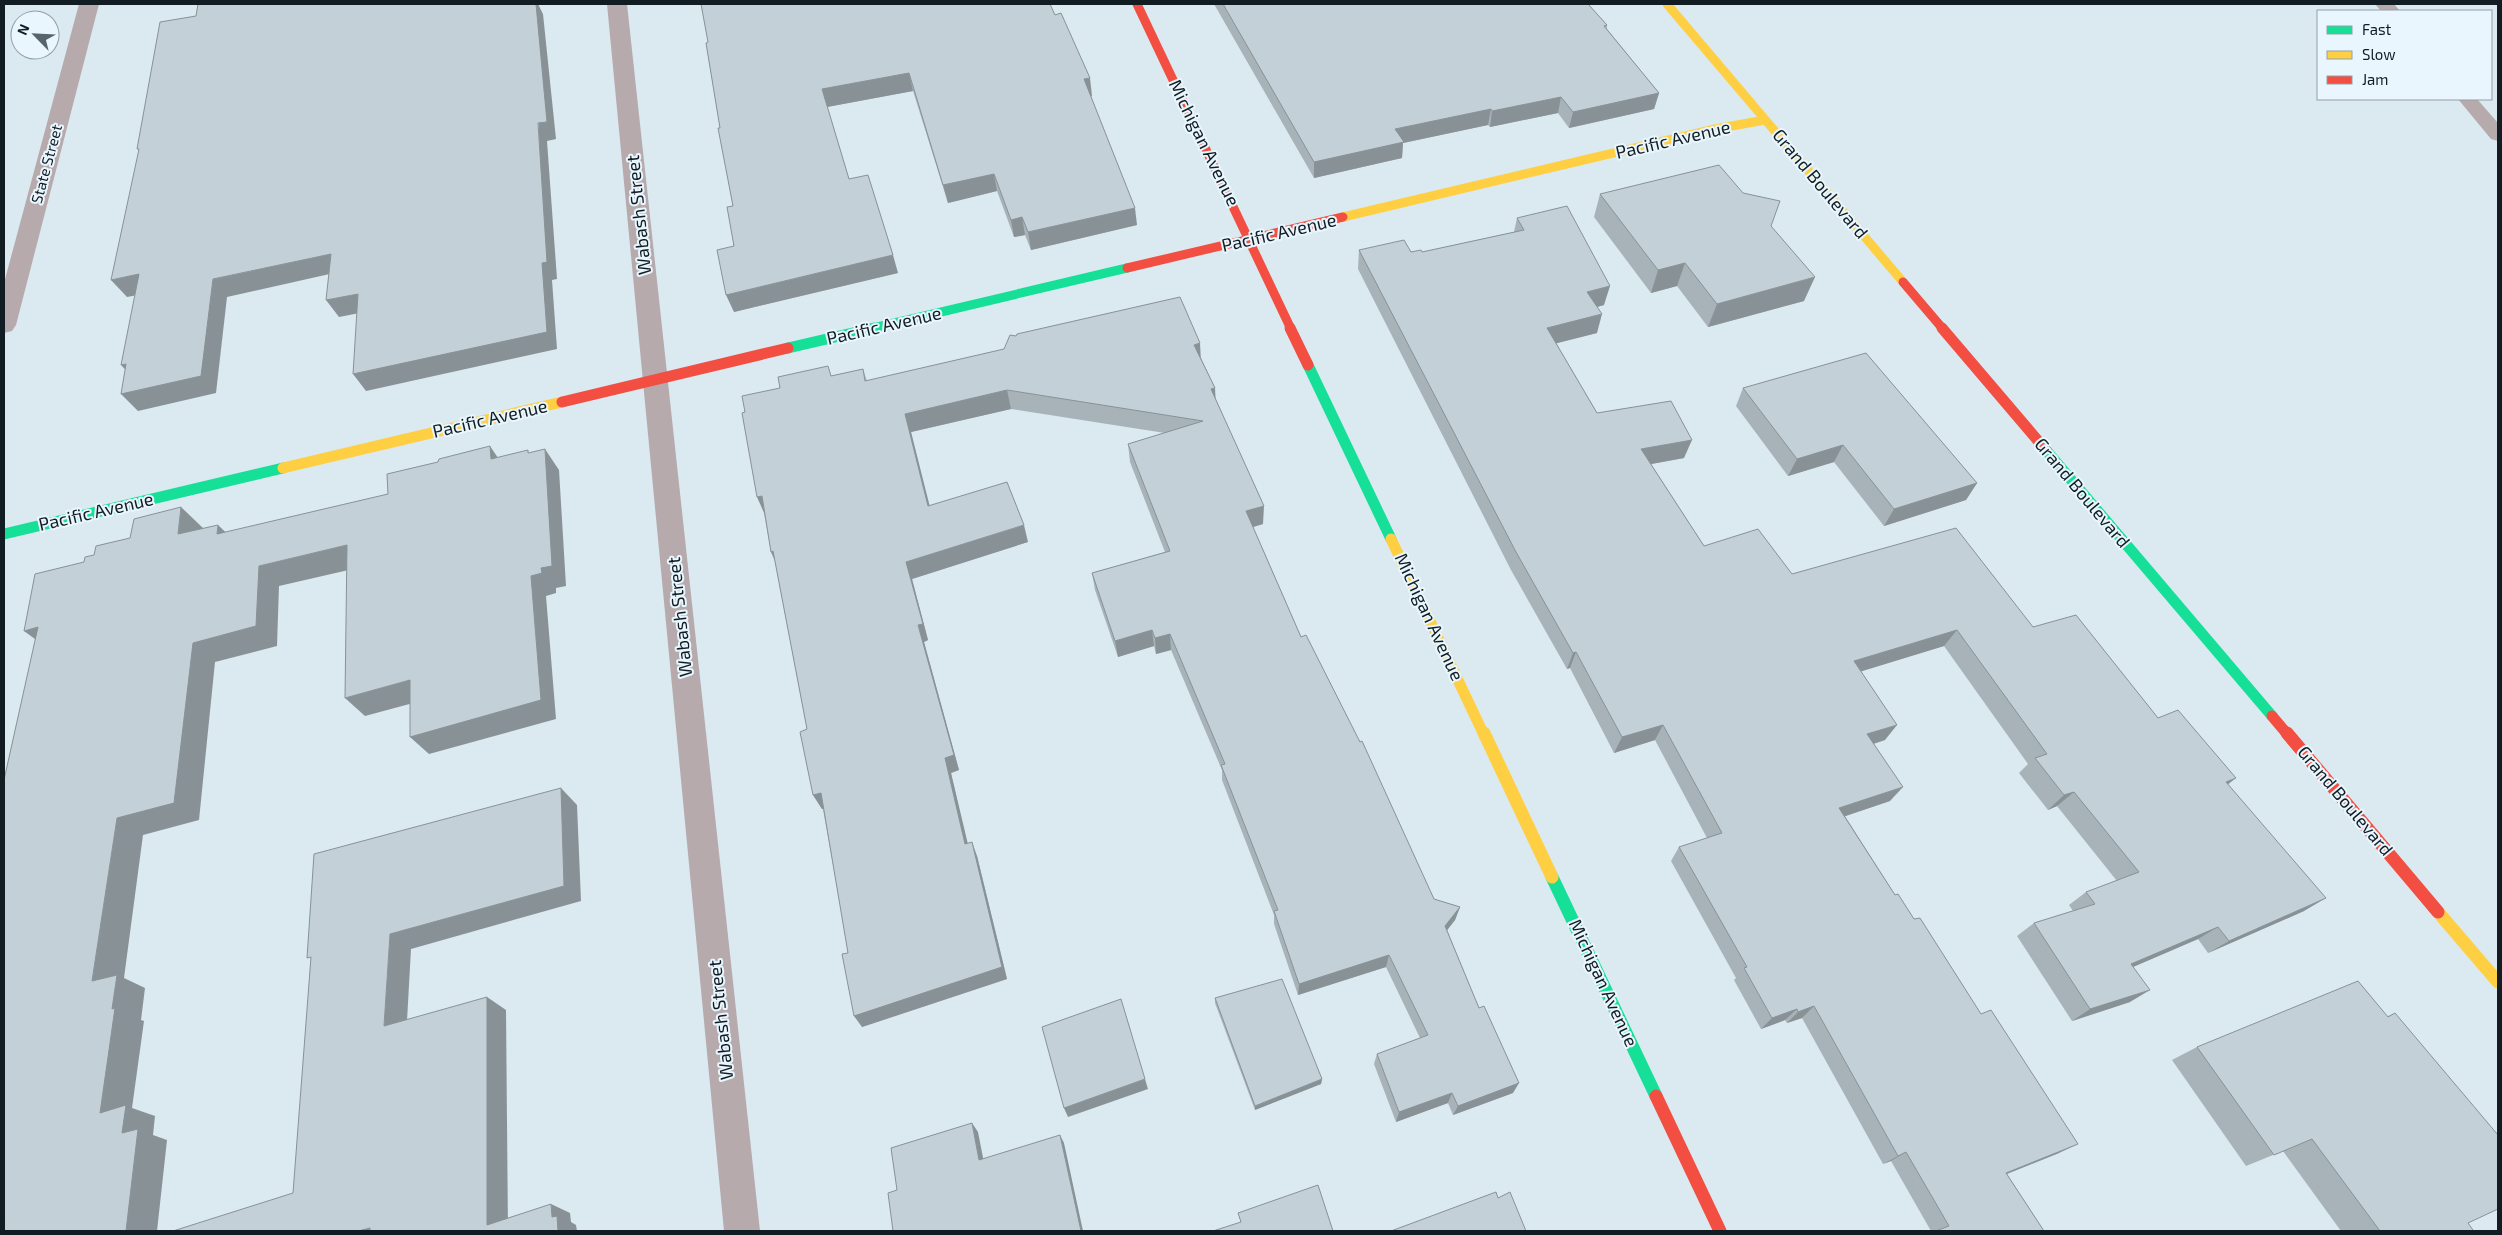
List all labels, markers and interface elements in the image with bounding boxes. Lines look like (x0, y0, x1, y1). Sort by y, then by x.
north arrow (10, 10, 60, 60)
legend (2317, 10, 2492, 100)
text: Fast (2362, 20, 2392, 38)
text: N (13, 21, 32, 38)
text: Slow (2362, 45, 2396, 63)
text: Jam (2362, 70, 2388, 88)
street label: Michigan Avenue (1165, 76, 1245, 209)
street label: Pacific Avenue (1613, 115, 1732, 163)
street label: State Street (27, 122, 65, 205)
street label: Grand Boulevard (1768, 124, 1873, 243)
street label: Wabash Street (621, 154, 655, 276)
street label: Pacific Avenue (1219, 208, 1338, 256)
street label: Pacific Avenue (824, 301, 943, 349)
street label: Pacific Avenue (430, 394, 549, 442)
street label: Grand Boulevard (2030, 433, 2135, 552)
street label: Pacific Avenue (36, 487, 155, 535)
street label: Michigan Avenue (1391, 549, 1469, 684)
street label: Wabash Street (662, 556, 696, 678)
street label: Grand Boulevard (2293, 741, 2398, 860)
street label: Michigan Avenue (1565, 915, 1643, 1050)
street label: Wabash Street (703, 959, 737, 1081)

